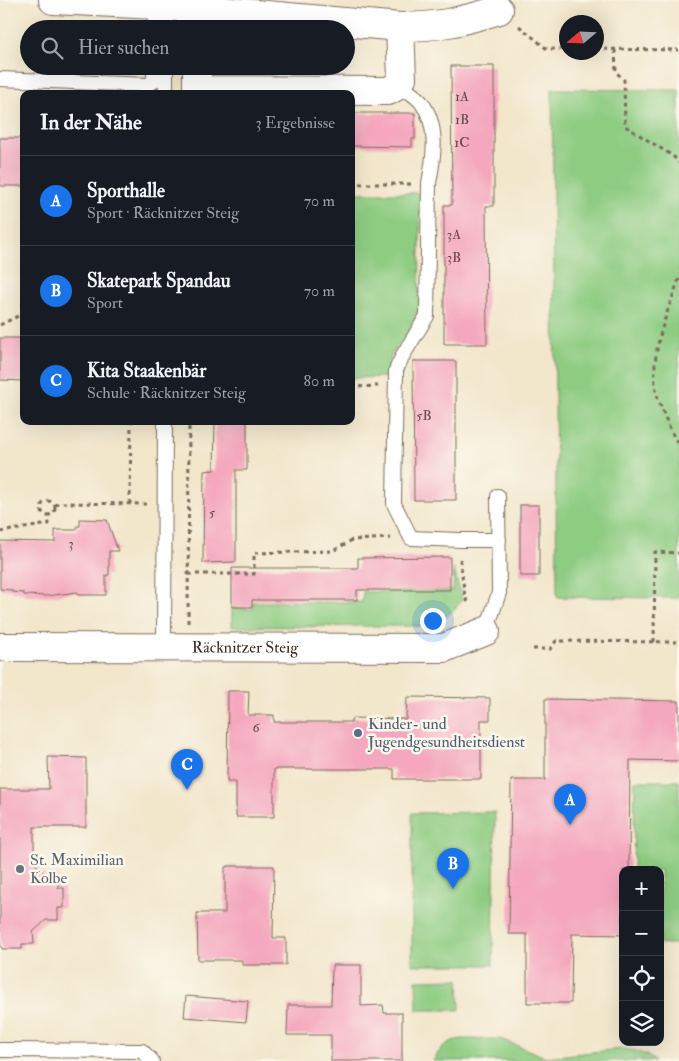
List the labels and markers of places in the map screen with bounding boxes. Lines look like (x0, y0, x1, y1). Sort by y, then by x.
place label: Kinder- und Jugendgesundheitsdienst (367, 714, 525, 753)
marker: Kinder- und Jugendgesundheitsdienst (352, 727, 364, 739)
pin: C (171, 749, 203, 790)
pin: A (554, 784, 586, 825)
pin: B (437, 848, 469, 889)
place label: St. Maximilian Kolbe (30, 850, 124, 888)
marker: St. Maximilian Kolbe (14, 863, 26, 875)

